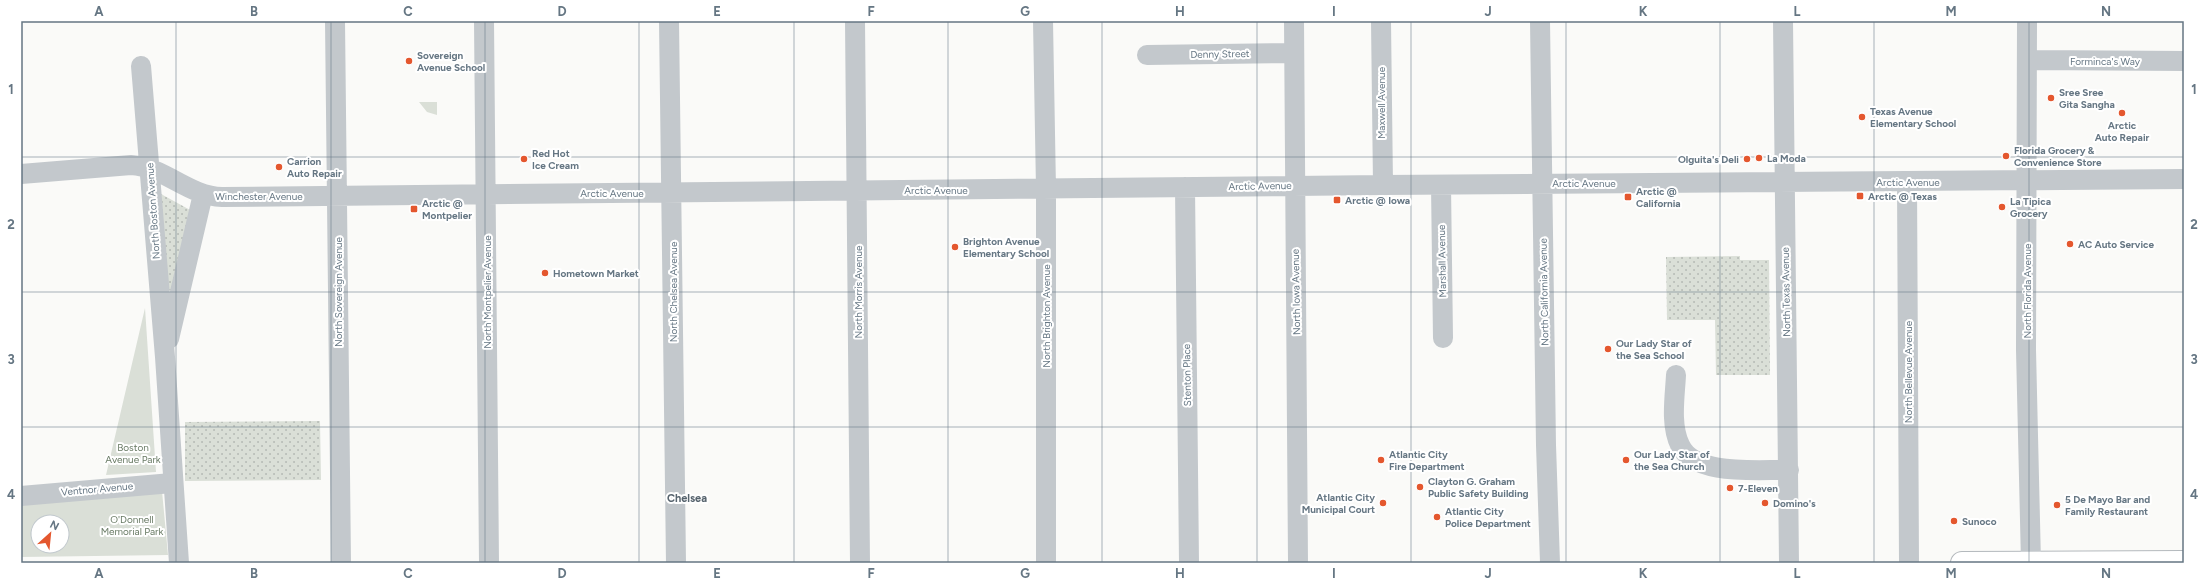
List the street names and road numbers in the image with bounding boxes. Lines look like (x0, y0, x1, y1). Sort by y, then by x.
street label: Denny Street (1190, 47, 1250, 61)
street label: Forminca's Way (2070, 55, 2141, 68)
street label: Maxwell Avenue (1375, 66, 1388, 139)
street label: North Boston Avenue (143, 162, 163, 260)
street label: Arctic Avenue (1876, 176, 1940, 189)
street label: Arctic Avenue (1552, 177, 1616, 190)
street label: Arctic Avenue (1228, 179, 1292, 193)
street label: Arctic Avenue (904, 184, 968, 197)
street label: Arctic Avenue (580, 187, 644, 200)
street label: Winchester Avenue (215, 190, 303, 203)
street label: Marshall Avenue (1435, 224, 1449, 298)
street label: North Montpelier Avenue (481, 235, 494, 349)
street label: North Sovereign Avenue (332, 236, 345, 347)
street label: North California Avenue (1537, 238, 1551, 346)
street label: North Chelsea Avenue (667, 241, 680, 342)
street label: North Florida Avenue (2021, 243, 2034, 339)
street label: North Morris Avenue (852, 245, 865, 339)
street label: North Texas Avenue (1779, 246, 1793, 337)
street label: North Iowa Avenue (1289, 248, 1303, 335)
street label: North Brighton Avenue (1040, 264, 1053, 368)
street label: North Bellevue Avenue (1902, 320, 1915, 423)
street label: Stenton Place (1180, 343, 1194, 406)
street label: Ventnor Avenue (60, 479, 134, 499)

